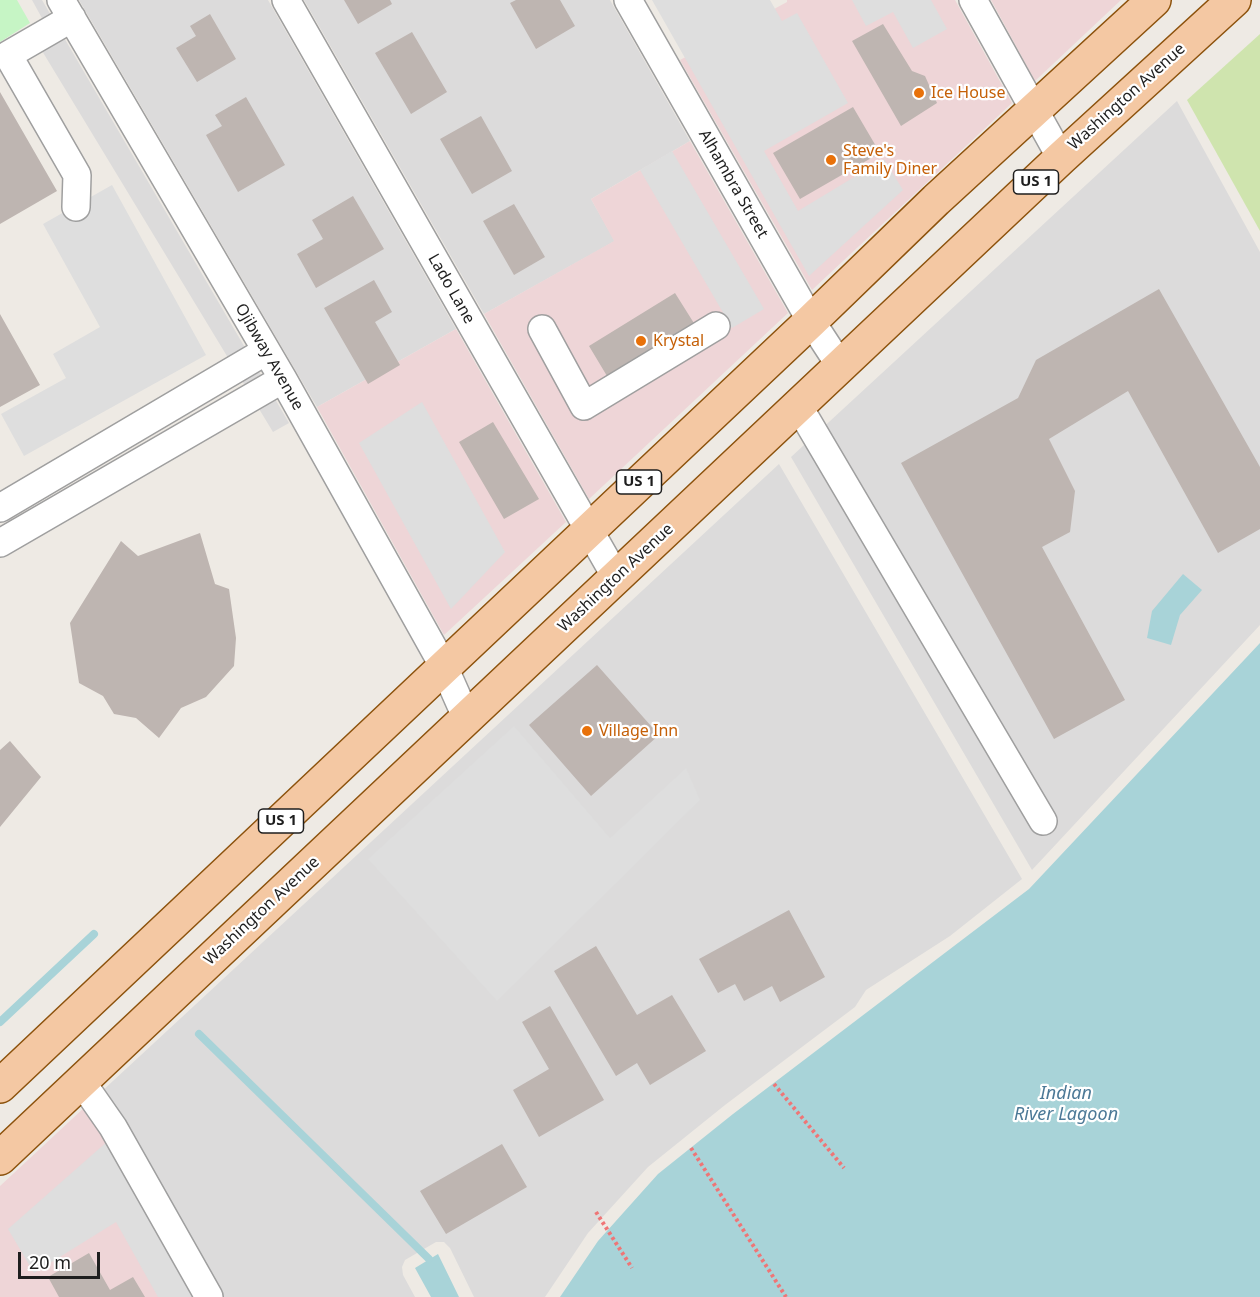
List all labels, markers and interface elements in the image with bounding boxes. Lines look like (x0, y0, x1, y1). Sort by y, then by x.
street label: Washington Avenue (1065, 39, 1189, 155)
place label: Ice House (931, 83, 1005, 103)
marker: Ice House (912, 86, 926, 100)
street label: Alhambra Street (694, 126, 772, 242)
place label: Steve's Family Diner (843, 141, 937, 179)
marker: Steve's Family Diner (824, 153, 838, 167)
road number: US 1 (1014, 170, 1058, 194)
street label: Lado Lane (423, 251, 479, 327)
street label: Ojibway Avenue (231, 300, 307, 414)
place label: Krystal (653, 331, 704, 351)
marker: Krystal (634, 334, 648, 348)
road number: US 1 (616, 470, 662, 494)
street label: Washington Avenue (554, 520, 678, 636)
place label: Village Inn (599, 721, 678, 741)
marker: Village Inn (580, 724, 594, 738)
road number: US 1 (258, 809, 304, 833)
street label: Washington Avenue (200, 853, 324, 969)
water label: Indian River Lagoon (1014, 1083, 1118, 1126)
scale bar (21, 1240, 104, 1278)
text: 20 m (29, 1250, 71, 1274)

